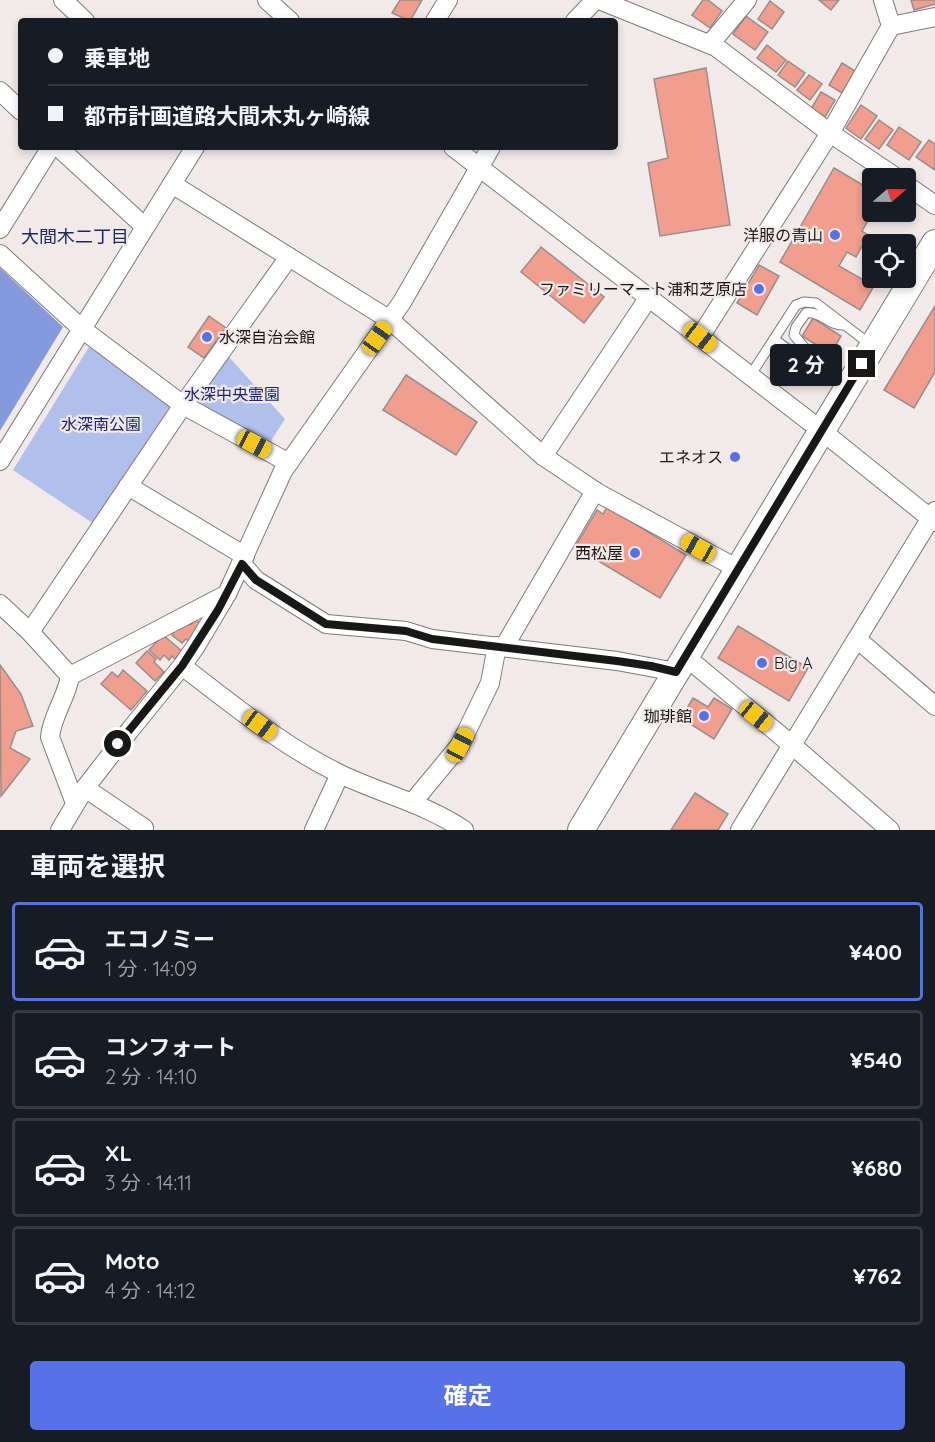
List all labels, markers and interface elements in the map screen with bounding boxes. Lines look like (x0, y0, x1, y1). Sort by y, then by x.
text: 乗車地 (84, 44, 150, 72)
text: 都市計画道路大間木丸ヶ崎線 (84, 102, 370, 130)
north arrow (862, 168, 916, 222)
map controls (862, 168, 916, 288)
district label: 大間木二丁目 (21, 225, 129, 248)
place label: 洋服の青山 (743, 225, 823, 245)
marker: 洋服の青山 (828, 228, 842, 242)
button: locate (862, 234, 916, 288)
place label: ファミリーマート浦和芝原店 (539, 279, 747, 299)
marker: ファミリーマート浦和芝原店 (752, 282, 766, 296)
car (359, 318, 395, 358)
car (680, 319, 720, 355)
place label: 水深自治会館 (219, 327, 315, 347)
marker: 水深自治会館 (200, 330, 214, 344)
callout: 2 分 (769, 343, 841, 385)
route end (848, 350, 875, 377)
text: 2 分 (788, 352, 824, 377)
park label: 水深中央霊園 (184, 384, 280, 404)
park label: 水深南公園 (61, 414, 141, 434)
car (234, 428, 274, 460)
place label: エネオス (659, 447, 723, 467)
marker: エネオス (728, 450, 742, 464)
car (678, 531, 718, 565)
place label: 西松屋 (575, 543, 623, 563)
marker: 西松屋 (628, 546, 642, 560)
place label: Big A (774, 653, 813, 673)
marker: Big A (755, 656, 769, 670)
car (736, 698, 776, 734)
place label: 珈琲館 (644, 706, 692, 726)
car (240, 707, 280, 743)
marker: 珈琲館 (697, 709, 711, 723)
car (444, 725, 476, 765)
route start (104, 730, 131, 757)
text: 車両を選択 (30, 849, 165, 883)
icon: car (33, 925, 87, 979)
text: エコノミー (105, 925, 215, 953)
text: ¥400 (849, 938, 902, 966)
text: 1 分 · 14:09 (105, 956, 197, 981)
icon: car (33, 1033, 87, 1087)
text: コンフォート (105, 1033, 236, 1061)
text: ¥540 (850, 1046, 902, 1074)
text: 2 分 · 14:10 (105, 1064, 197, 1089)
text: XL (105, 1139, 132, 1167)
icon: car (33, 1141, 87, 1195)
text: ¥680 (851, 1154, 902, 1182)
text: 3 分 · 14:11 (105, 1170, 192, 1195)
text: Moto (105, 1247, 159, 1275)
icon: car (33, 1249, 87, 1303)
text: ¥762 (853, 1262, 902, 1290)
text: 4 分 · 14:12 (105, 1278, 196, 1303)
button: 確定 (30, 1361, 905, 1430)

